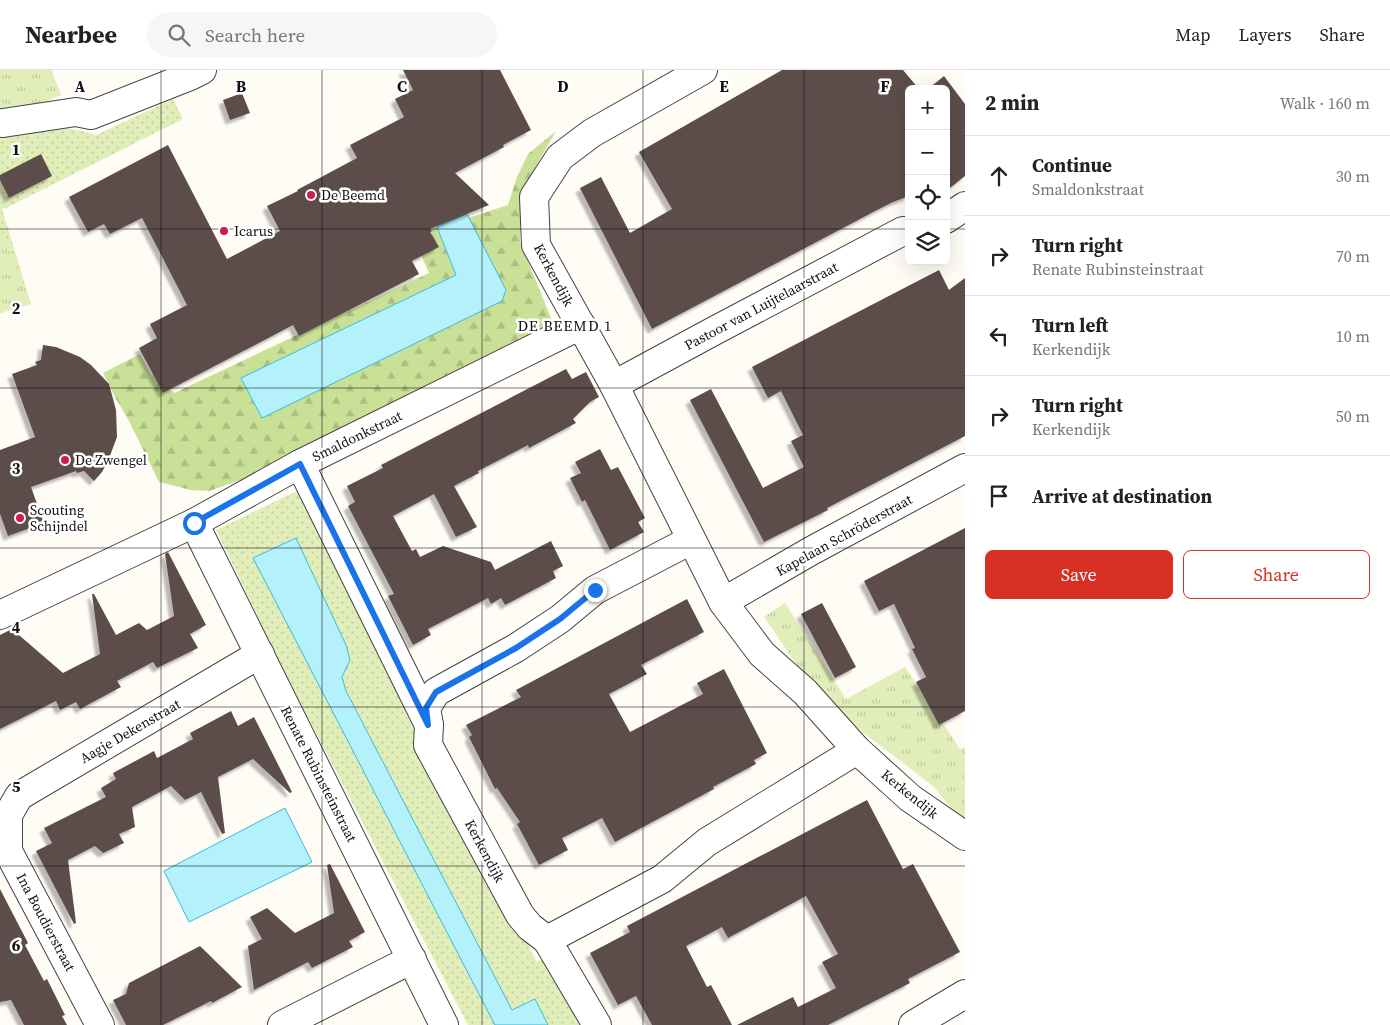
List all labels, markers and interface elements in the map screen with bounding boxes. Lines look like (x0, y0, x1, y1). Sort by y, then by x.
search box (147, 12, 497, 57)
text: Nearbee (25, 18, 117, 51)
icon: search (165, 21, 193, 49)
text: Search here (205, 22, 305, 48)
text: Map (1175, 22, 1210, 47)
text: Layers (1238, 22, 1291, 47)
text: Share (1319, 22, 1365, 47)
text: A (75, 75, 86, 97)
text: B (236, 75, 247, 97)
text: C (397, 75, 407, 97)
text: D (557, 75, 569, 97)
text: E (719, 75, 729, 97)
text: F (880, 75, 890, 97)
map controls (905, 85, 950, 265)
button: + (905, 85, 950, 130)
text: 2 min (985, 88, 1040, 117)
text: Walk · 160 m (1280, 92, 1370, 114)
button: − (905, 130, 950, 175)
text: 1 (12, 138, 20, 160)
text: Continue (1032, 152, 1112, 178)
icon: ahead (985, 162, 1013, 190)
text: 30 m (1336, 165, 1370, 187)
button: locate (905, 175, 950, 220)
text: Smaldonkstraat (1032, 178, 1144, 200)
place label: De Beemd (321, 185, 385, 205)
marker: De Beemd (305, 189, 317, 201)
button: layers (905, 220, 950, 265)
place label: Icarus (234, 221, 273, 241)
marker: Icarus (218, 225, 230, 237)
text: Turn right (1032, 232, 1123, 258)
street label: Kerkendijk (529, 240, 579, 310)
icon: right (985, 242, 1013, 270)
text: 70 m (1336, 245, 1370, 267)
street label: Pastoor van Luijtelaarstraat (681, 257, 842, 355)
text: Renate Rubinsteinstraat (1032, 258, 1204, 280)
text: 2 (12, 297, 21, 319)
text: Turn left (1032, 312, 1108, 338)
district label: DE BEEMD 1 (517, 315, 613, 336)
icon: left (985, 322, 1013, 350)
text: 10 m (1336, 325, 1370, 347)
text: Kerkendijk (1032, 338, 1110, 360)
text: Turn right (1032, 392, 1123, 418)
icon: right (985, 402, 1013, 430)
street label: Smaldonkstraat (309, 405, 406, 466)
text: 50 m (1336, 405, 1370, 427)
text: Kerkendijk (1032, 418, 1110, 440)
place label: De Zwengel (75, 450, 147, 470)
marker: De Zwengel (59, 454, 71, 466)
text: 3 (12, 457, 21, 479)
icon: arrive (985, 482, 1013, 510)
text: Arrive at destination (1032, 483, 1212, 509)
street label: Kapelaan Schröderstraat (772, 489, 916, 581)
place label: Scouting Schijndel (30, 500, 88, 536)
marker: Scouting Schijndel (14, 512, 26, 524)
route start (183, 512, 206, 535)
button: Save (985, 550, 1173, 599)
button: Share (1183, 550, 1370, 599)
route end (584, 579, 607, 602)
text: 4 (12, 616, 21, 638)
street label: Aagje Dekenstraat (76, 694, 184, 768)
street label: Renate Rubinsteinstraat (276, 703, 362, 846)
street label: Kerkendijk (877, 765, 943, 824)
text: 5 (12, 775, 21, 797)
street label: Kerkendijk (460, 816, 510, 886)
street label: Ina Boudierstraat (12, 869, 81, 975)
text: 6 (12, 934, 21, 956)

